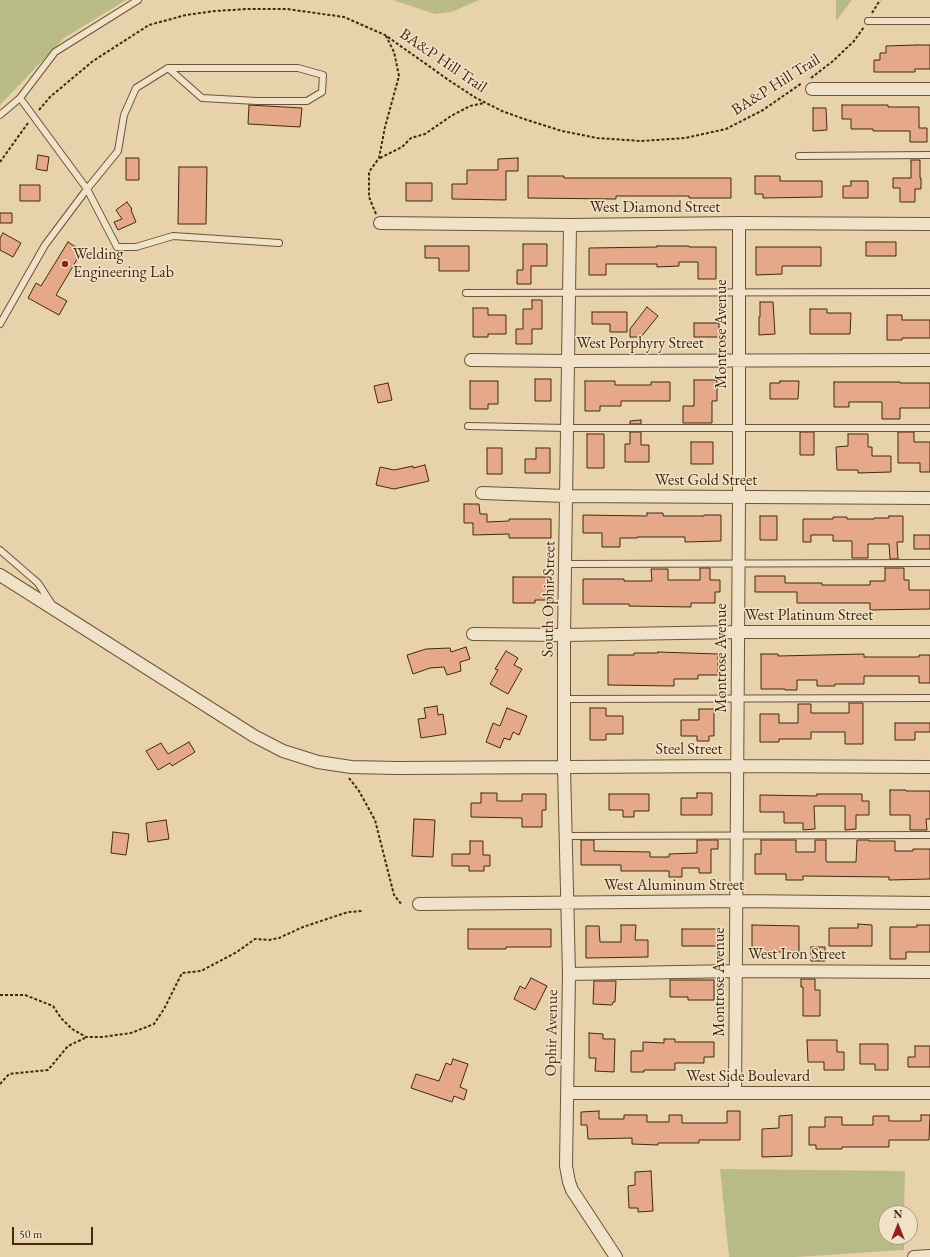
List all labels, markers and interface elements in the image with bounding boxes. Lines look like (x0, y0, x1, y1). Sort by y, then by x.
street label: BA&P Hill Trail (396, 25, 490, 97)
street label: BA&P Hill Trail (728, 50, 824, 120)
street label: West Diamond Street (590, 198, 720, 218)
place label: Welding Engineering Lab (73, 245, 174, 283)
marker: Welding Engineering Lab (60, 259, 70, 269)
street label: Montrose Avenue (712, 279, 732, 389)
street label: West Porphyry Street (576, 334, 704, 354)
street label: West Gold Street (655, 471, 757, 491)
street label: South Ophir Street (538, 541, 560, 657)
street label: Montrose Avenue (712, 603, 732, 713)
street label: West Platinum Street (745, 606, 873, 626)
street label: Steel Street (656, 740, 722, 760)
street label: West Aluminum Street (604, 876, 744, 896)
street label: Montrose Avenue (710, 927, 730, 1037)
street label: West Iron Street (748, 945, 846, 965)
street label: Ophir Avenue (542, 989, 562, 1077)
street label: West Side Boulevard (686, 1067, 810, 1087)
north arrow (878, 1205, 918, 1245)
text: N (894, 1207, 902, 1221)
scale bar (14, 1219, 95, 1245)
text: 50 m (19, 1226, 42, 1242)

